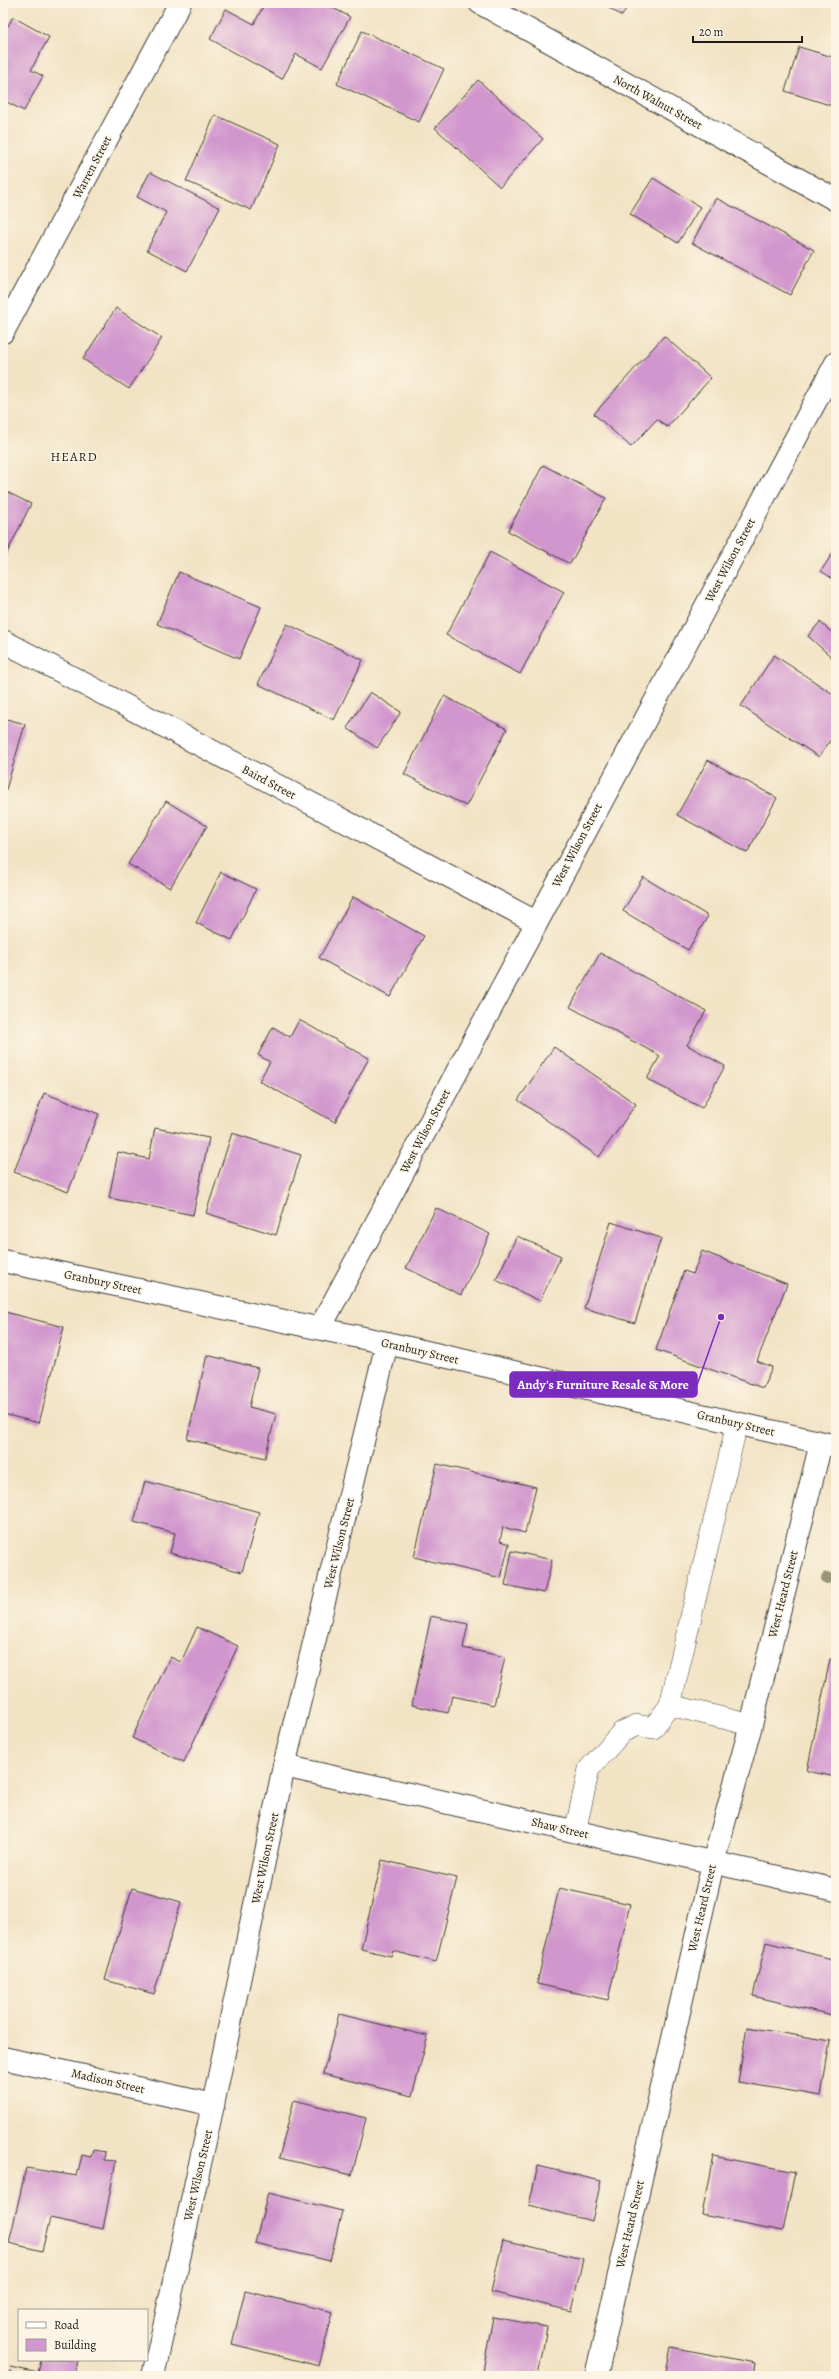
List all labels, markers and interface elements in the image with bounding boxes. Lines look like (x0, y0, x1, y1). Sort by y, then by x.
scale bar (693, 18, 802, 44)
text: 20 m (699, 24, 723, 40)
street label: North Walnut Street (611, 71, 705, 133)
street label: Warren Street (68, 133, 115, 202)
district label: HEARD (50, 448, 98, 465)
street label: West Wilson Street (701, 515, 759, 606)
street label: Baird Street (239, 761, 299, 803)
street label: West Wilson Street (548, 800, 606, 891)
street label: West Wilson Street (396, 1086, 454, 1177)
street label: Granbury Street (63, 1266, 143, 1298)
street label: Granbury Street (380, 1334, 460, 1368)
callout: Andy's Furniture Resale & More (510, 1372, 697, 1397)
text: Andy's Furniture Resale & More (516, 1376, 689, 1393)
street label: Granbury Street (696, 1406, 776, 1440)
street label: West Wilson Street (320, 1496, 358, 1591)
street label: West Heard Street (764, 1549, 802, 1640)
street label: West Wilson Street (247, 1811, 283, 1906)
street label: Shaw Street (530, 1814, 590, 1842)
street label: West Heard Street (684, 1863, 720, 1954)
street label: Madison Street (70, 2065, 146, 2097)
street label: West Wilson Street (180, 2128, 216, 2223)
street label: West Heard Street (612, 2179, 648, 2270)
legend (18, 2309, 148, 2361)
text: Road (54, 2317, 80, 2333)
text: Building (54, 2337, 96, 2353)

